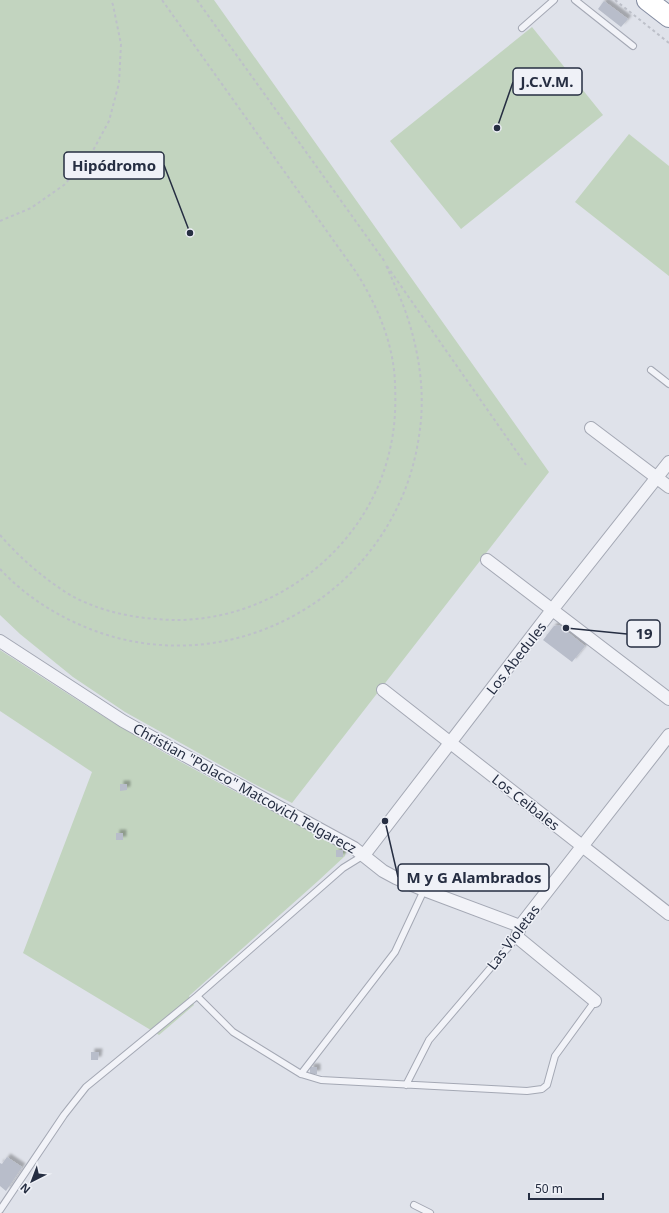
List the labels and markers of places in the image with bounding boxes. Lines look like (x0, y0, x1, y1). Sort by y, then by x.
callout: J.C.V.M. (513, 68, 582, 95)
callout: Hipódromo (64, 152, 164, 179)
callout: 19 (627, 620, 660, 647)
callout: M y G Alambrados (398, 864, 549, 891)

